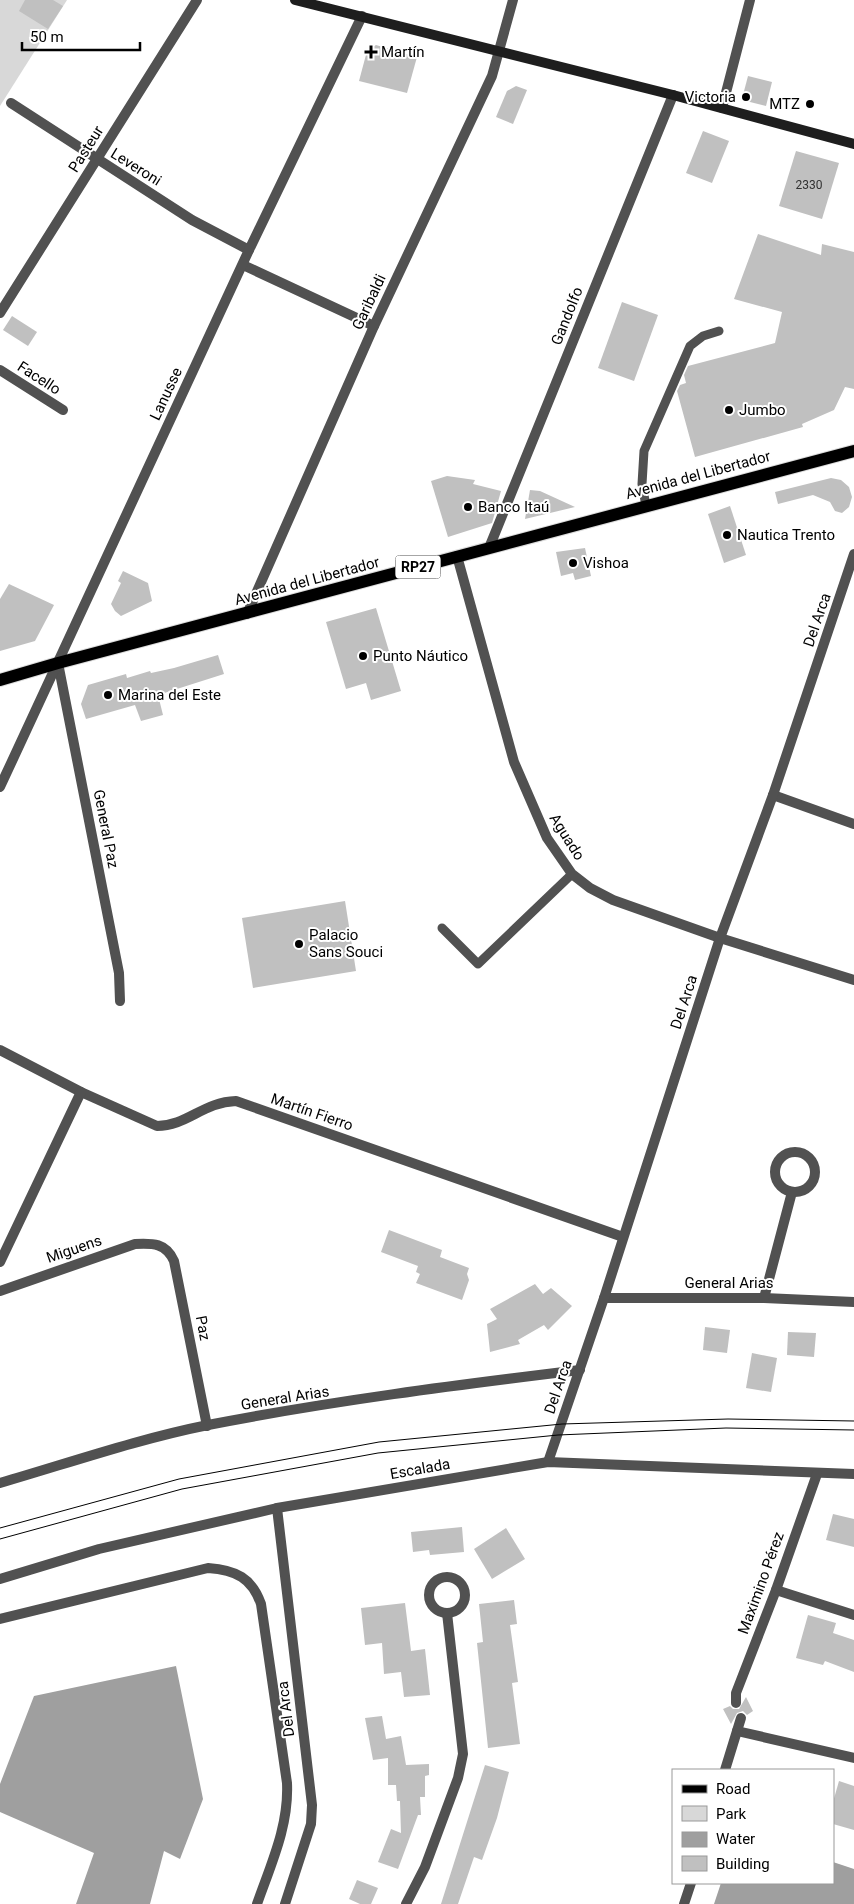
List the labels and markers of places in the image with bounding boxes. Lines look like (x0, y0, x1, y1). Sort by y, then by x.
place label: Martín (381, 43, 425, 61)
marker: Martín (365, 46, 377, 58)
place label: Victoria (685, 88, 736, 106)
marker: Victoria (740, 91, 752, 103)
place label: MTZ (769, 95, 800, 113)
marker: MTZ (804, 98, 816, 110)
place label: Jumbo (739, 401, 786, 419)
marker: Jumbo (723, 404, 735, 416)
place label: Banco Itaú (478, 498, 549, 516)
marker: Banco Itaú (462, 501, 474, 513)
place label: Nautica Trento (737, 526, 835, 544)
marker: Nautica Trento (721, 529, 733, 541)
place label: Vishoa (583, 554, 629, 572)
marker: Vishoa (567, 557, 579, 569)
place label: Punto Náutico (373, 647, 468, 665)
marker: Punto Náutico (357, 650, 369, 662)
place label: Marina del Este (118, 686, 221, 704)
marker: Marina del Este (102, 689, 114, 701)
place label: Palacio Sans Souci (309, 926, 383, 961)
marker: Palacio Sans Souci (293, 938, 305, 950)

